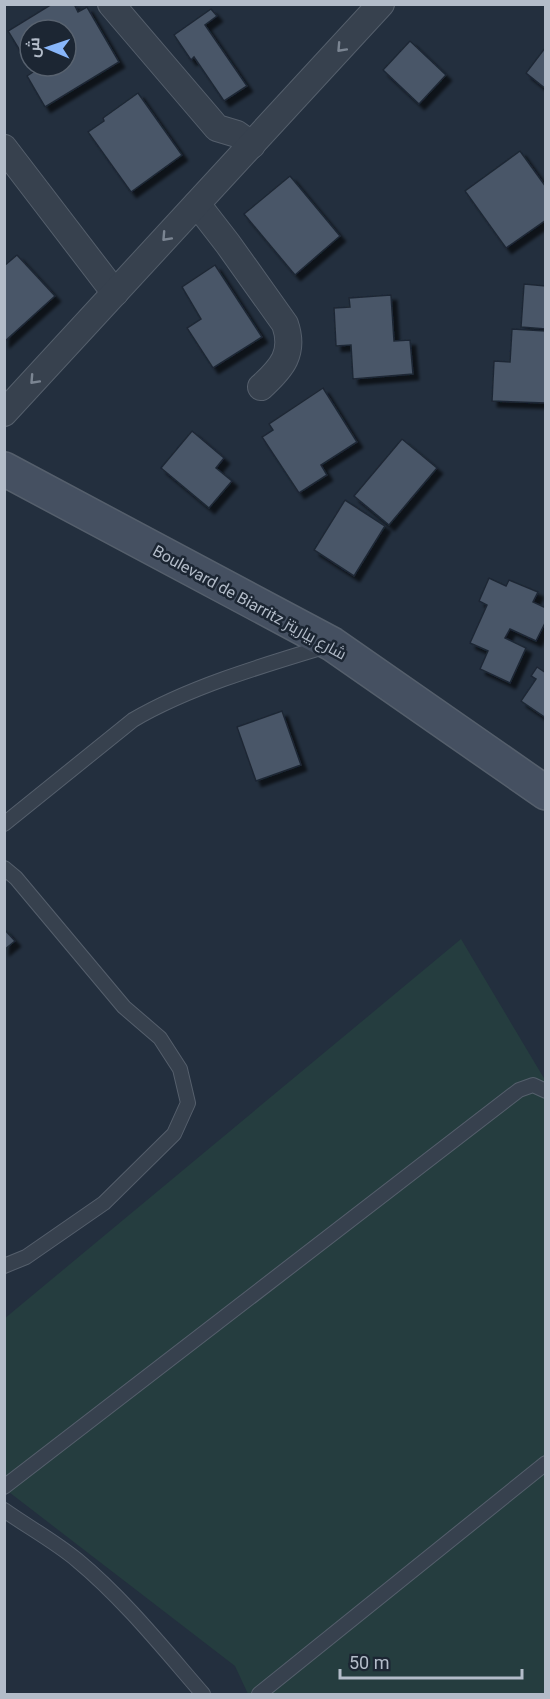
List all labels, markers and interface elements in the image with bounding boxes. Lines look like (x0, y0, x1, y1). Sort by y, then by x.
north arrow (18, 18, 78, 78)
text: ش (24, 37, 43, 58)
one-way arrow (337, 41, 348, 51)
one-way arrow (162, 230, 173, 241)
one-way arrow (30, 374, 41, 384)
street label: Boulevard de Biarritz شارع بياريتز (149, 541, 350, 665)
scale bar (340, 1642, 522, 1680)
text: 50 m (349, 1652, 389, 1673)

